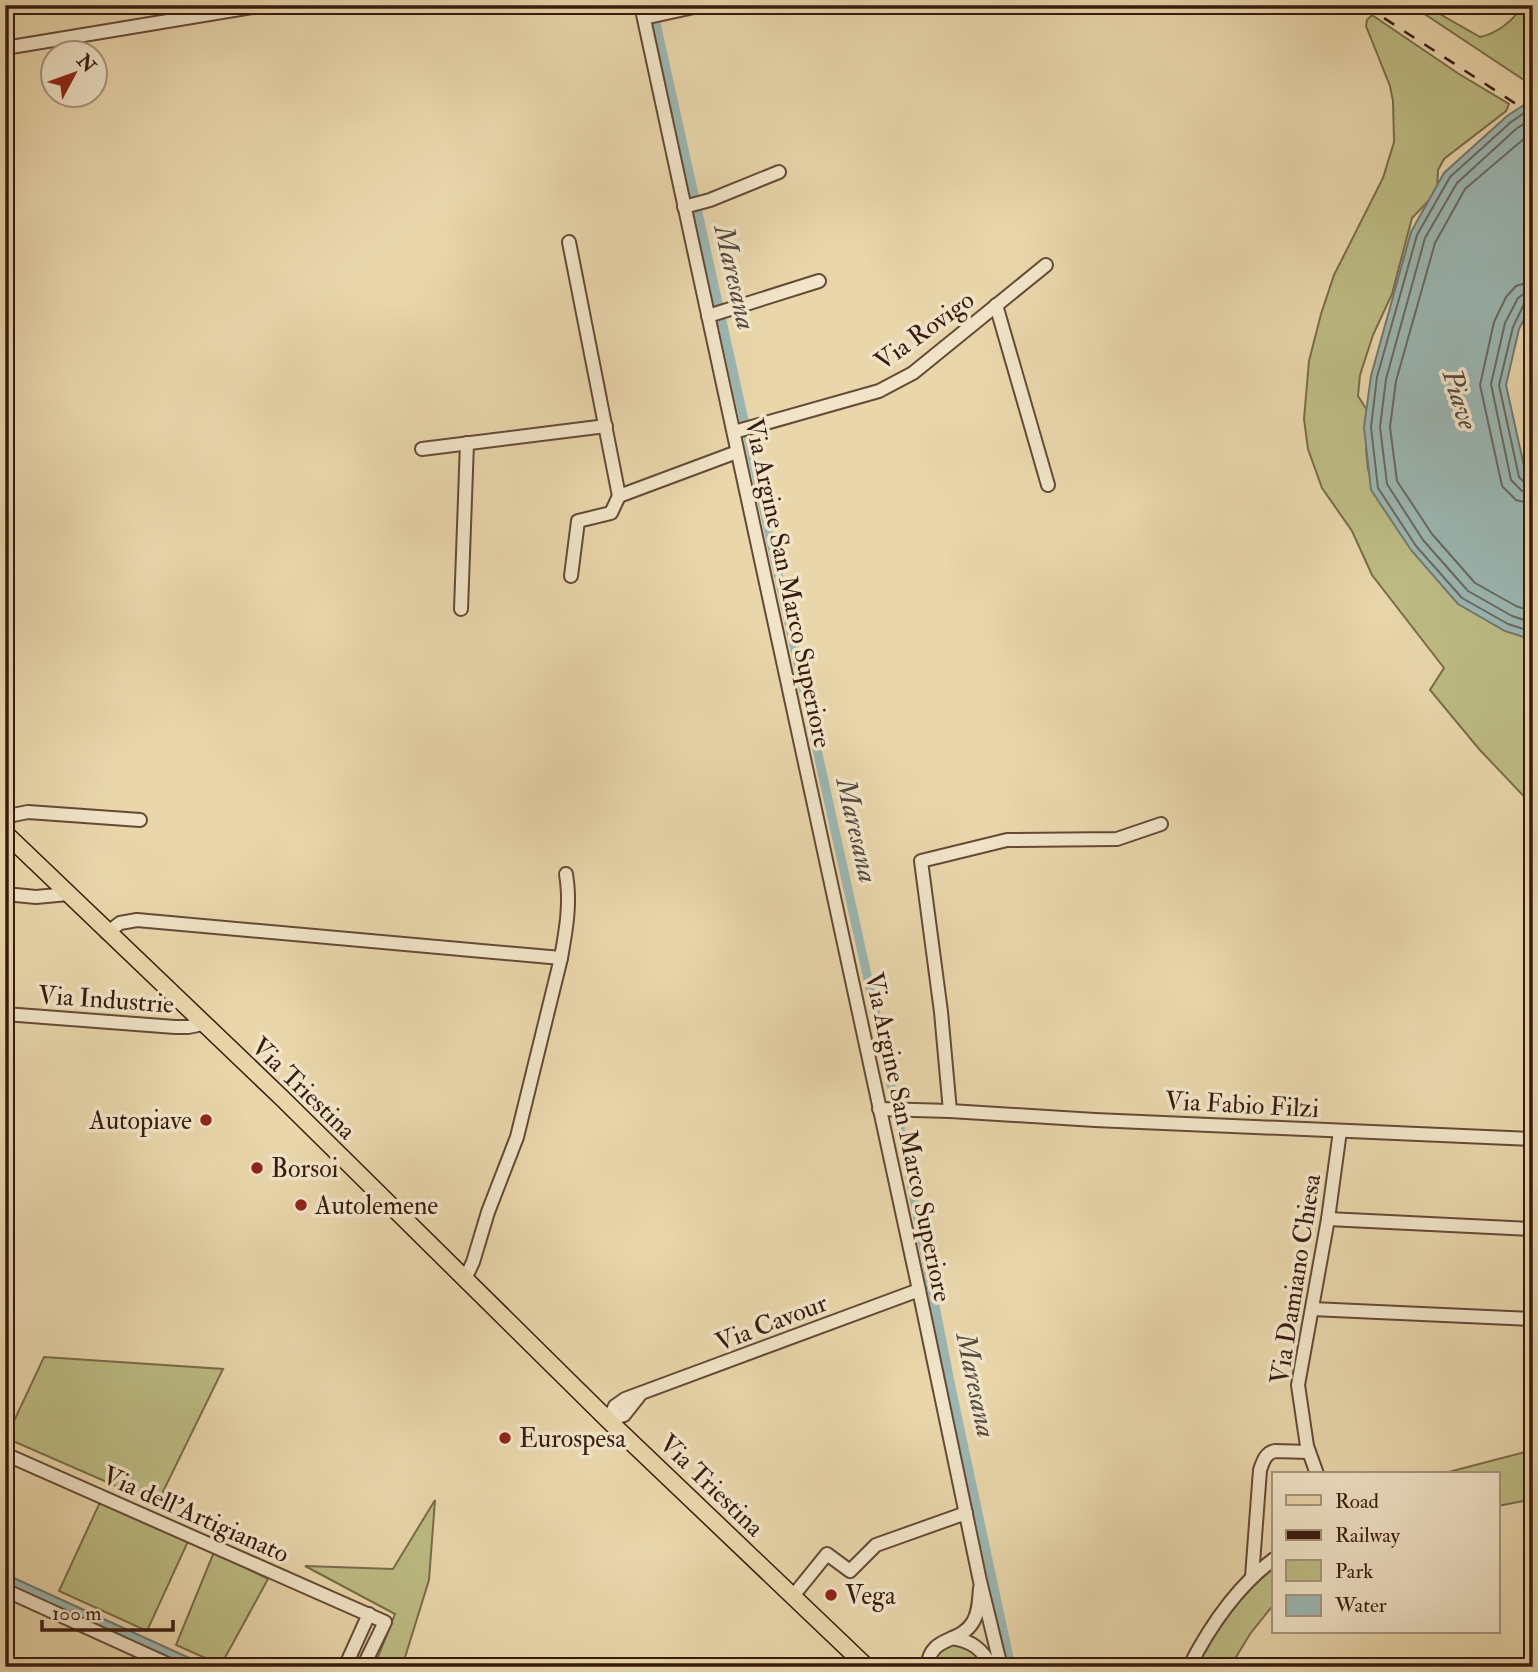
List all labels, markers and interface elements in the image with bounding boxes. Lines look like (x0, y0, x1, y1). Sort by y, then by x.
north arrow (38, 38, 108, 108)
text: N (71, 48, 101, 79)
water label: Maresana (705, 220, 764, 333)
street label: Via Rovigo (868, 284, 981, 378)
water label: Piave (1434, 364, 1485, 434)
street label: Via Argine San Marco Superiore (736, 416, 839, 751)
water label: Maresana (827, 773, 886, 886)
street label: Via Argine San Marco Superiore (856, 970, 959, 1305)
street label: Via Industrie (37, 979, 175, 1021)
street label: Via Triestina (244, 1031, 363, 1147)
street label: Via Fabio Filzi (1164, 1085, 1320, 1125)
place label: Autopiave (88, 1105, 192, 1138)
marker: Autopiave (198, 1112, 214, 1128)
place label: Borsoi (271, 1153, 339, 1185)
marker: Borsoi (249, 1160, 265, 1176)
street label: Via Damiano Chiesa (1264, 1172, 1328, 1387)
place label: Autolemene (314, 1190, 438, 1222)
marker: Autolemene (293, 1197, 309, 1213)
street label: Via Cavour (711, 1287, 832, 1359)
water label: Maresana (947, 1328, 1004, 1441)
place label: Eurospesa (519, 1423, 626, 1456)
street label: Via Triestina (652, 1428, 771, 1544)
marker: Eurospesa (497, 1430, 513, 1446)
street label: Via dell'Artigianato (97, 1459, 294, 1570)
legend (1272, 1472, 1500, 1634)
text: Road (1335, 1488, 1380, 1515)
text: Railway (1335, 1522, 1401, 1549)
text: Park (1335, 1558, 1373, 1585)
place label: Vega (845, 1580, 896, 1612)
marker: Vega (823, 1587, 839, 1603)
scale bar (42, 1588, 173, 1632)
text: Water (1334, 1592, 1387, 1619)
text: 100 m (52, 1600, 102, 1627)

